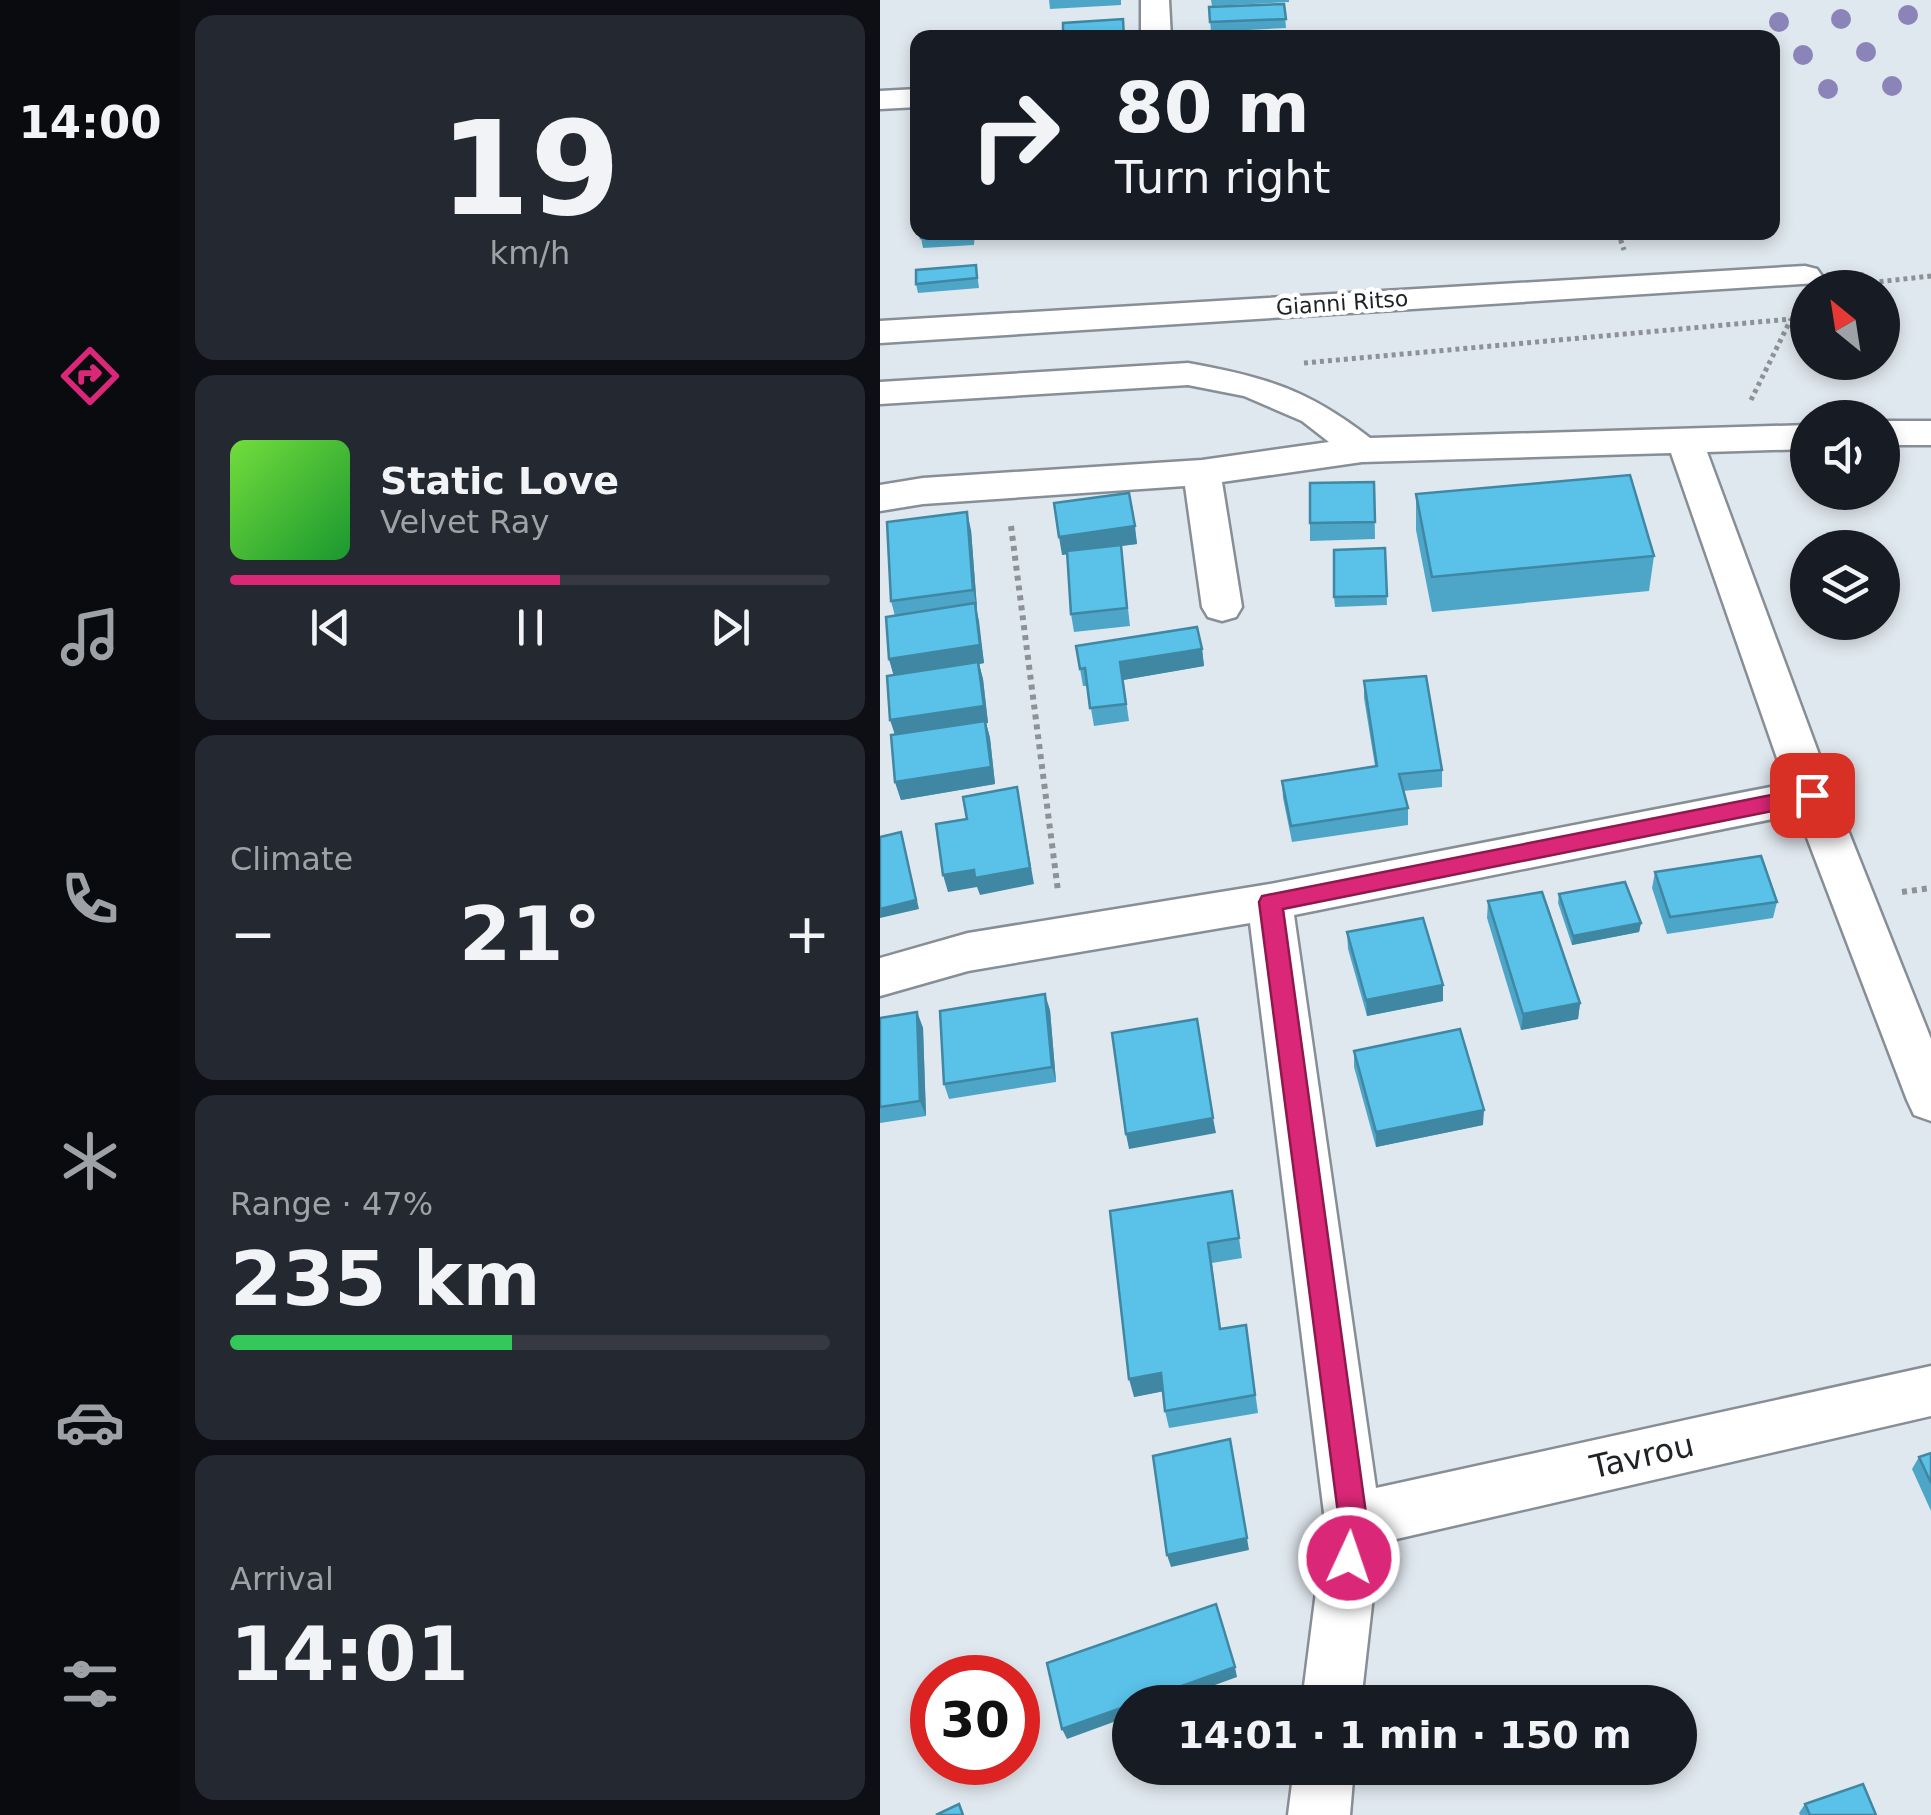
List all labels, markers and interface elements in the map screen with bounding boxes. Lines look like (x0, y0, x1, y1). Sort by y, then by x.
text: 80 m (1115, 67, 1310, 149)
icon: right (950, 70, 1080, 200)
text: 19 (440, 93, 620, 245)
text: 14:00 (18, 96, 162, 149)
text: Turn right (1115, 151, 1330, 204)
text: km/h (490, 234, 570, 272)
north arrow (1790, 270, 1900, 380)
map controls (1790, 270, 1900, 640)
street label: Gianni Ritso (1275, 286, 1409, 320)
icon: directions (55, 341, 125, 411)
button: sound (1790, 400, 1900, 510)
text: Static Love (380, 459, 619, 503)
text: Velvet Ray (380, 503, 549, 541)
button: layers (1790, 530, 1900, 640)
icon: previous (303, 600, 358, 655)
icon: pause (503, 600, 558, 655)
icon: next (703, 600, 758, 655)
icon: music (55, 602, 125, 672)
pin (1770, 753, 1855, 838)
icon: arrive (1785, 768, 1840, 823)
text: Climate (230, 840, 353, 878)
icon: phone (55, 864, 125, 934)
text: 21° (459, 890, 601, 978)
text: − (230, 902, 276, 966)
text: + (784, 902, 830, 966)
icon: climate (55, 1126, 125, 1196)
text: Range · 47% (230, 1185, 433, 1223)
text: 235 km (230, 1235, 541, 1323)
icon: car (55, 1387, 125, 1457)
street label: Tavrou (1586, 1426, 1697, 1487)
position arrow (1297, 1506, 1401, 1610)
text: Arrival (230, 1560, 334, 1598)
text: 14:01 (230, 1610, 469, 1698)
icon: filters (55, 1649, 125, 1719)
speed limit sign: 30 (910, 1655, 1040, 1785)
text: 14:01 · 1 min · 150 m (1177, 1713, 1632, 1757)

